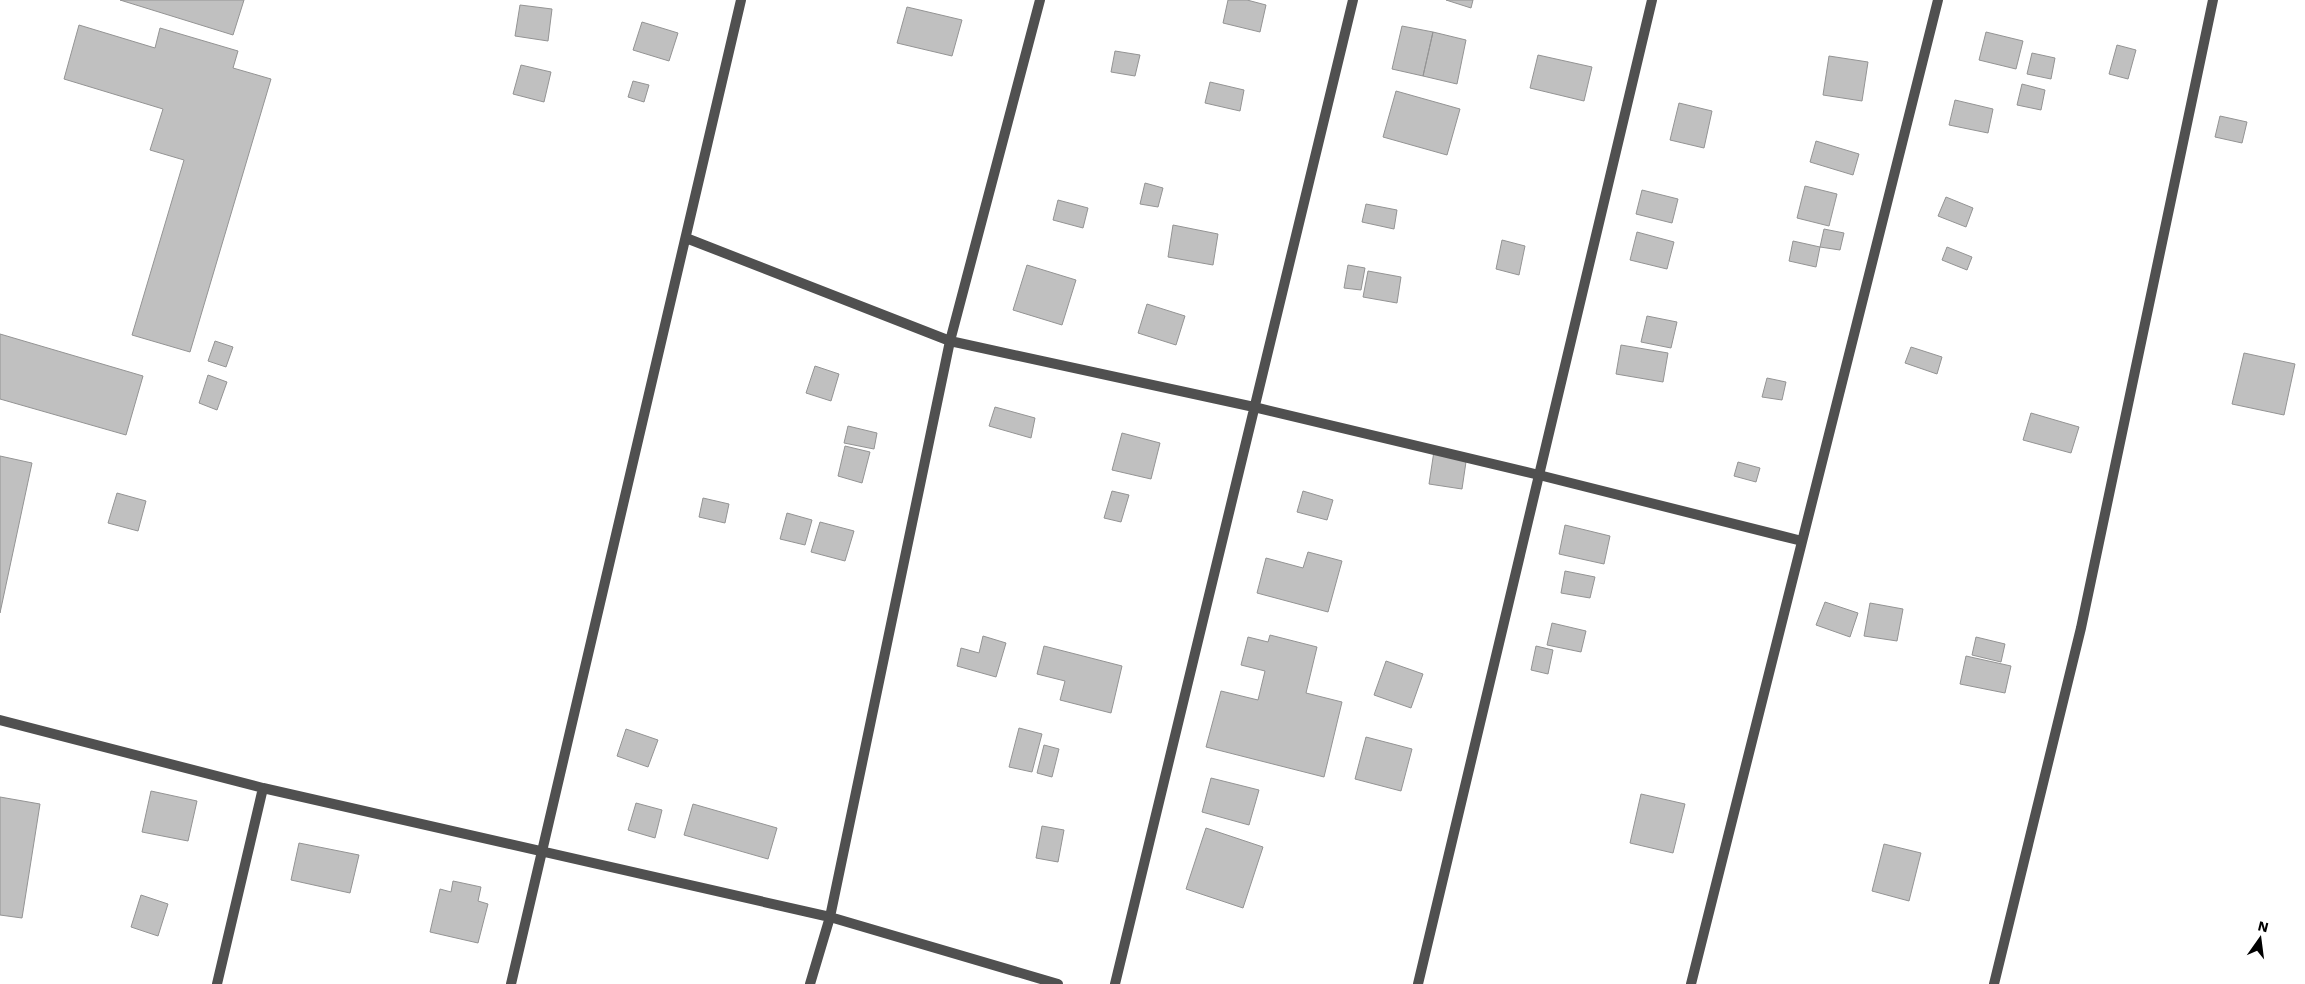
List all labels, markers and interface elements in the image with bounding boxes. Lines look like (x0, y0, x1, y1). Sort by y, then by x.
north arrow (2235, 914, 2285, 964)
text: N (2256, 917, 2270, 935)

